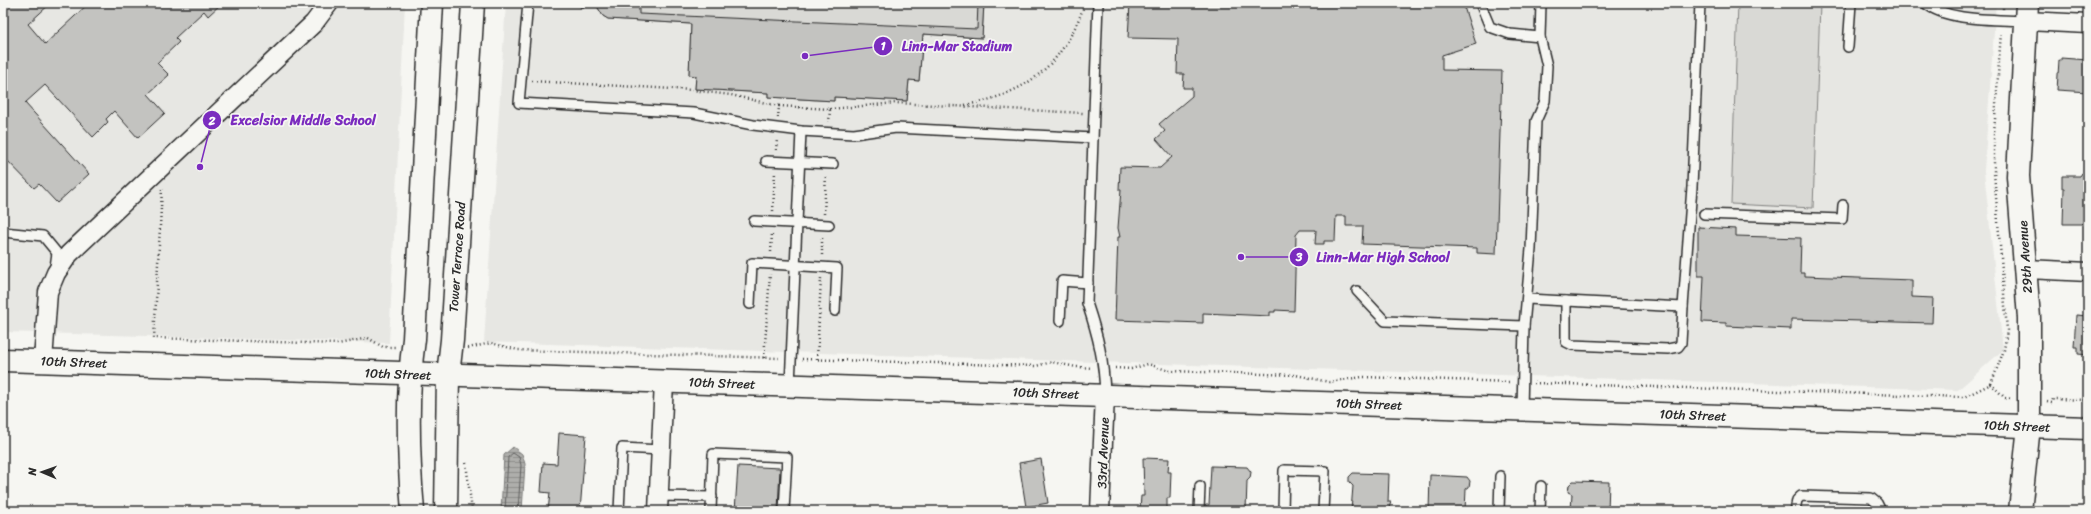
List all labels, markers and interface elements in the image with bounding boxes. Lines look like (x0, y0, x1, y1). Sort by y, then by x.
callout: Linn-Mar Stadium (873, 33, 1021, 59)
text: Linn-Mar Stadium (902, 34, 1012, 59)
text: 1 (880, 35, 886, 57)
callout: Excelsior Middle School (202, 107, 384, 133)
text: Excelsior Middle School (230, 108, 377, 133)
text: 2 (208, 110, 216, 132)
street label: Tower Terrace Road (442, 200, 472, 313)
street label: 29th Avenue (2011, 220, 2039, 294)
callout: Linn-Mar High School (1289, 244, 1458, 270)
text: Linn-Mar High School (1316, 245, 1451, 270)
text: 3 (1295, 246, 1303, 268)
street label: 10th Street (40, 349, 108, 375)
street label: 10th Street (364, 361, 432, 387)
street label: 10th Street (688, 370, 756, 396)
street label: 10th Street (1012, 380, 1080, 406)
street label: 10th Street (1335, 391, 1403, 417)
street label: 10th Street (1659, 402, 1727, 428)
street label: 10th Street (1983, 413, 2051, 439)
street label: 33rd Avenue (1090, 417, 1116, 489)
north arrow (22, 452, 62, 492)
text: N (23, 467, 42, 477)

